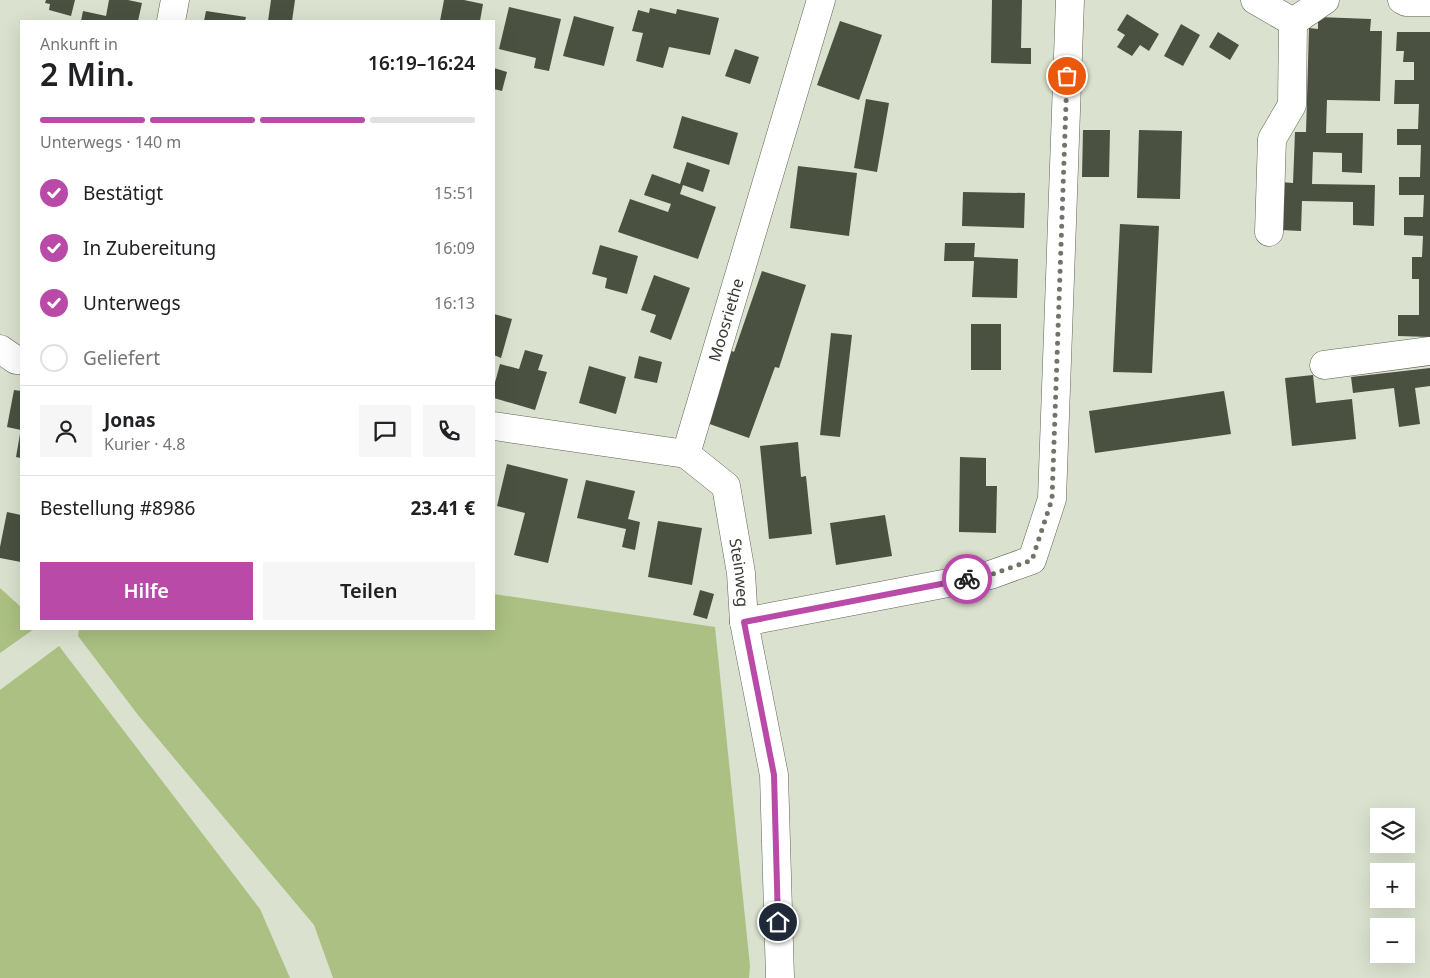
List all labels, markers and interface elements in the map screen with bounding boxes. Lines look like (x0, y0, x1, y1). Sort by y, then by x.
text: Ankunft in (40, 33, 118, 55)
text: 16:19–16:24 (368, 50, 475, 76)
text: 2 Min. (40, 52, 135, 95)
pin (1046, 55, 1088, 97)
icon: bag (1053, 62, 1081, 90)
text: Unterwegs · 140 m (40, 131, 181, 153)
icon: check (40, 179, 68, 207)
text: Bestätigt (83, 180, 163, 206)
text: 15:51 (434, 182, 475, 204)
icon: check (40, 234, 68, 262)
text: In Zubereitung (83, 235, 216, 261)
text: 16:09 (434, 237, 475, 259)
street label: Moosriethe (703, 275, 749, 364)
icon: check (40, 289, 68, 317)
text: Unterwegs (83, 290, 181, 316)
text: 16:13 (434, 292, 475, 314)
text: Geliefert (83, 345, 160, 371)
button: person (40, 405, 92, 457)
button: chat (359, 405, 411, 457)
button: phone (423, 405, 475, 457)
text: Jonas (104, 407, 155, 433)
text: Kurier · 4.8 (104, 433, 185, 455)
text: Bestellung #8986 (40, 495, 195, 521)
text: 23.41 € (410, 495, 475, 521)
street label: Steinweg (724, 537, 754, 608)
courier (942, 554, 992, 604)
button: Hilfe (40, 562, 253, 620)
button: Teilen (263, 562, 475, 620)
icon: bike (953, 565, 981, 593)
map controls (1370, 808, 1415, 963)
button: layers (1370, 808, 1415, 853)
button: + (1370, 863, 1415, 908)
pin (757, 901, 799, 943)
icon: home (764, 908, 792, 936)
button: − (1370, 918, 1415, 963)

